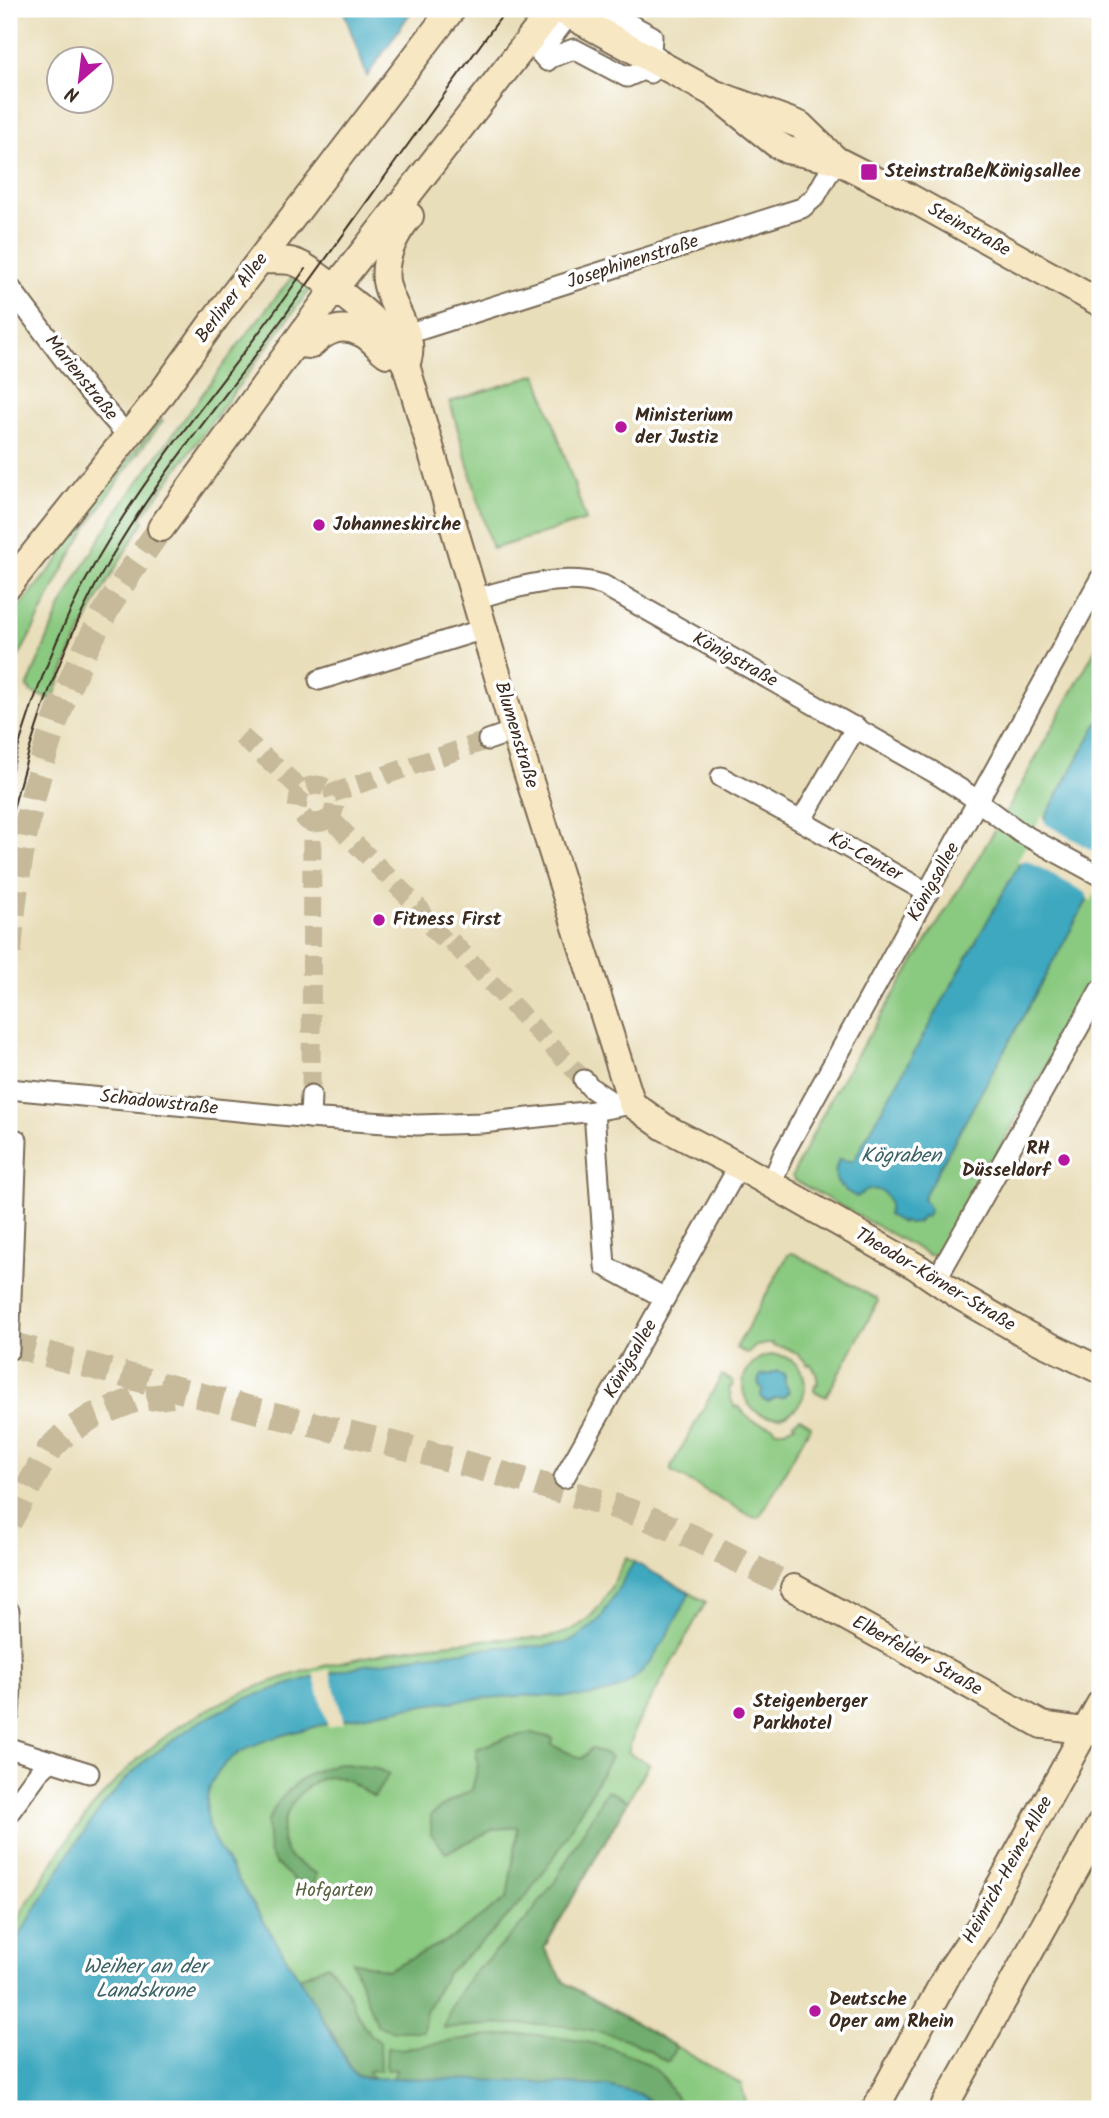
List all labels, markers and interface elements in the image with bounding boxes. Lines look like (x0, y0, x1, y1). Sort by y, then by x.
north arrow (46, 46, 116, 116)
text: N (61, 77, 85, 109)
place label: Steinstraße/Königsallee (885, 157, 1081, 187)
marker: Steinstraße/Königsallee (859, 162, 879, 182)
street label: Steinstraße (922, 195, 1016, 265)
street label: Josephinenstraße (563, 226, 703, 297)
street label: Berliner Allee (188, 246, 276, 350)
street label: Marienstraße (37, 328, 126, 428)
place label: Ministerium der Justiz (635, 401, 733, 453)
marker: Ministerium der Justiz (613, 419, 629, 435)
place label: Johanneskirche (333, 510, 461, 540)
marker: Johanneskirche (311, 517, 327, 533)
street label: Königstraße (687, 624, 784, 696)
street label: Blumenstraße (486, 678, 547, 792)
street label: Kö-Center (822, 824, 909, 891)
street label: Königsallee (900, 836, 968, 927)
place label: Fitness First (393, 905, 502, 935)
marker: Fitness First (371, 912, 387, 928)
street label: Schadowstraße (98, 1082, 220, 1124)
place label: RH Düsseldorf (962, 1134, 1052, 1186)
water label: Kögraben (861, 1140, 943, 1173)
marker: RH Düsseldorf (1056, 1152, 1072, 1168)
street label: Theodor-Körner-Straße (849, 1220, 1021, 1340)
street label: Königsallee (596, 1313, 666, 1404)
street label: Elberfelder Straße (846, 1608, 988, 1705)
place label: Steigenberger Parkhotel (753, 1687, 869, 1739)
marker: Steigenberger Parkhotel (731, 1705, 747, 1721)
street label: Heinrich-Heine-Allee (955, 1790, 1061, 1950)
park label: Hofgarten (295, 1876, 373, 1906)
water label: Weiher an der Landskrone (83, 1951, 211, 2008)
place label: Deutsche Oper am Rhein (829, 1985, 954, 2037)
marker: Deutsche Oper am Rhein (807, 2003, 823, 2019)

